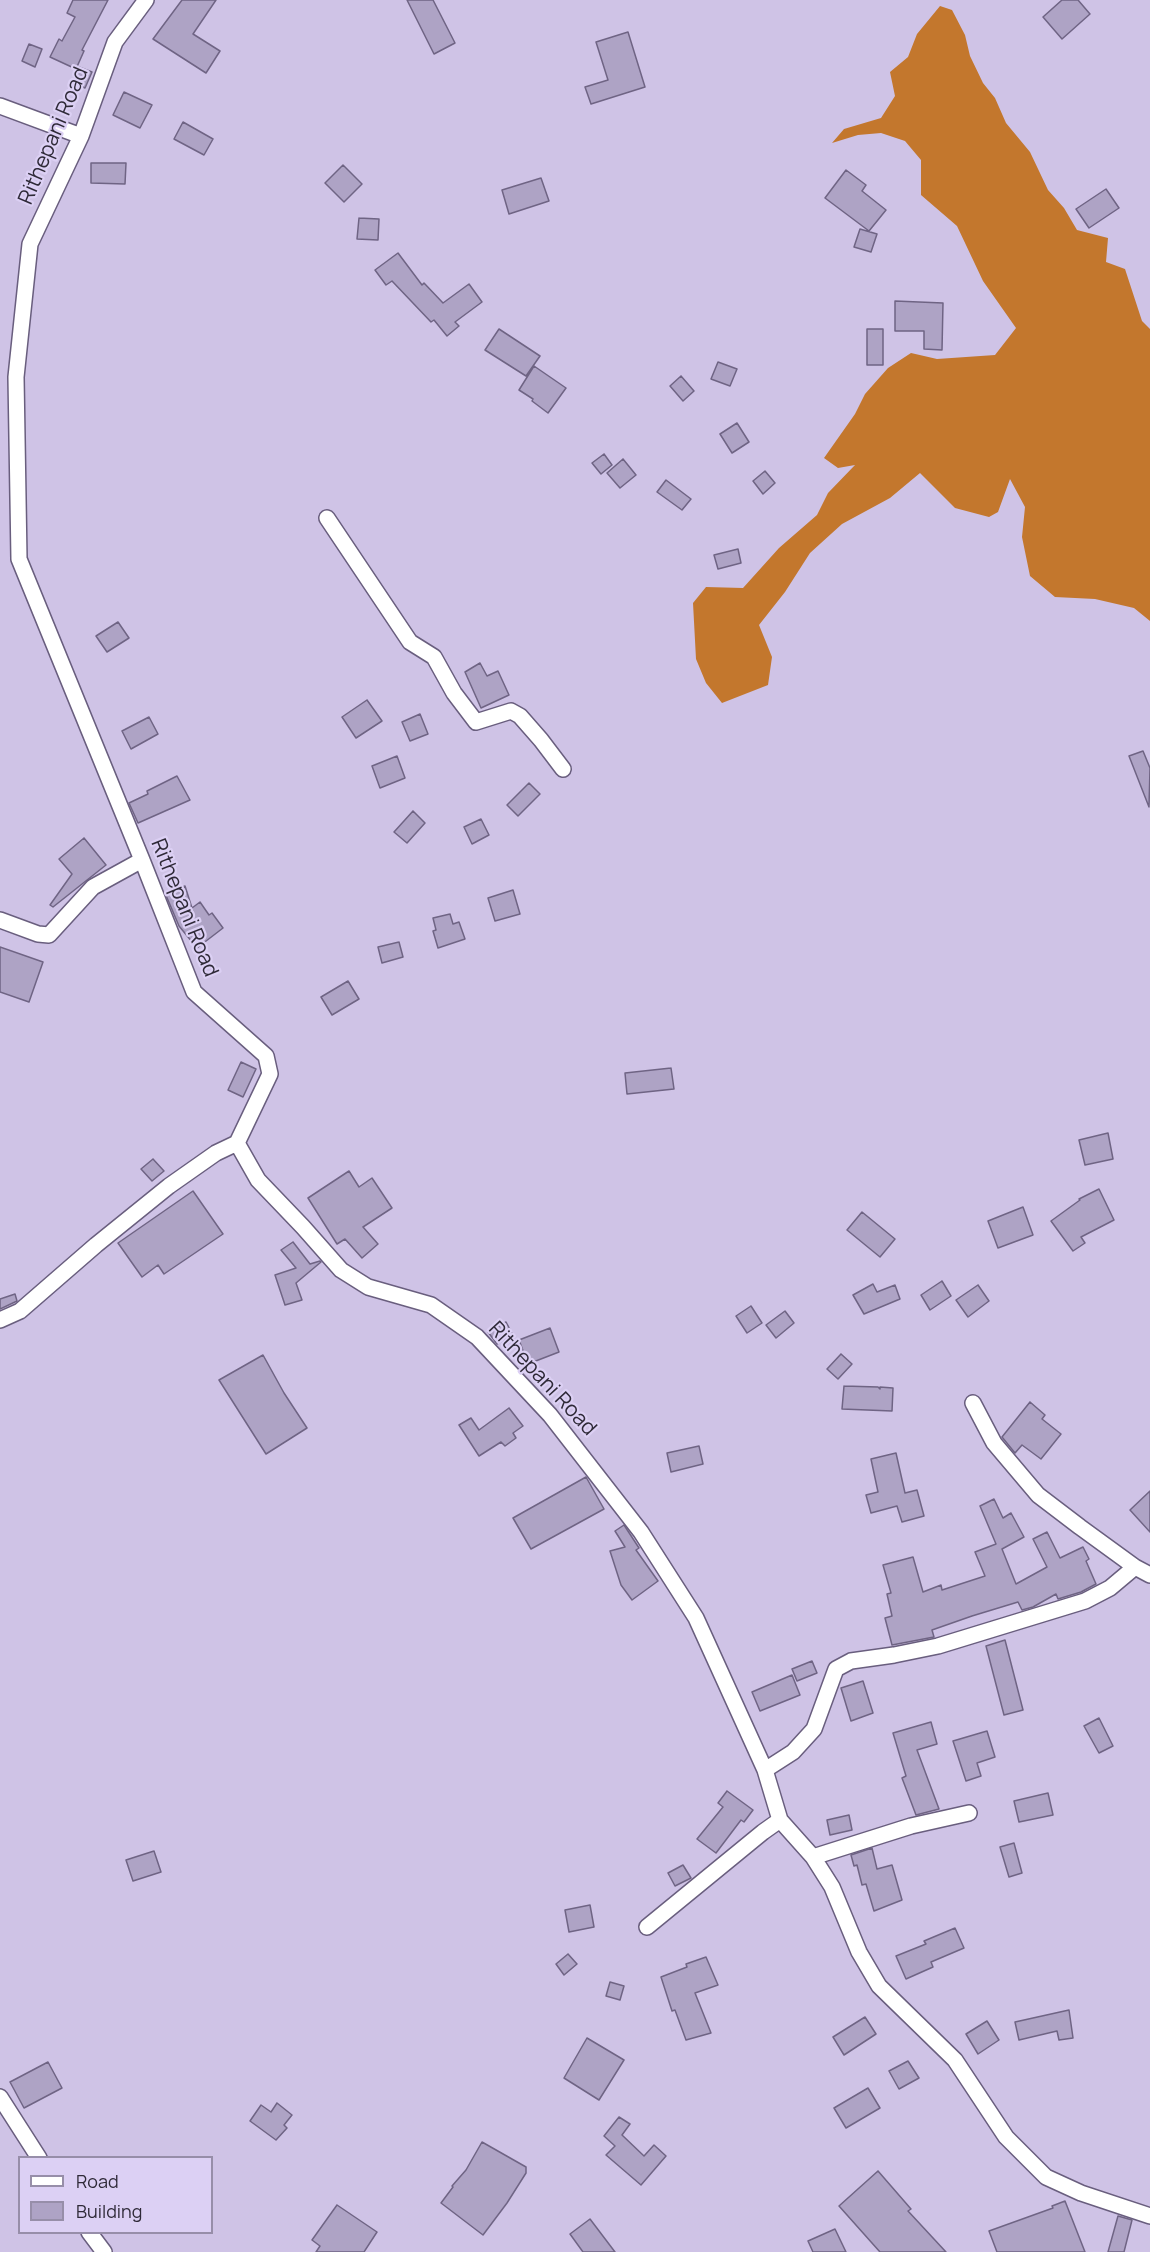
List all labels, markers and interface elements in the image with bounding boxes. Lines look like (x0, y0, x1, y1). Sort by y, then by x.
street label: Rithepani Road (14, 64, 94, 208)
street label: Rithepani Road (145, 835, 223, 981)
street label: Rithepani Road (483, 1317, 601, 1441)
legend (18, 2156, 213, 2234)
text: Road (76, 2169, 119, 2193)
text: Building (76, 2199, 142, 2223)

